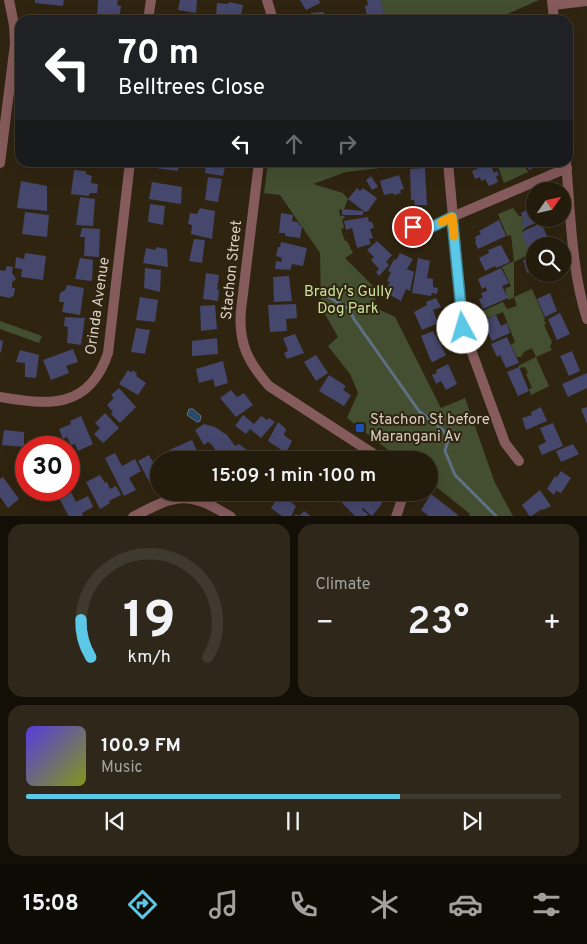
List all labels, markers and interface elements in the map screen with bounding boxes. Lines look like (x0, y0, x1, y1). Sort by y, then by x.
text: 70 m (118, 32, 199, 76)
icon: left (35, 35, 100, 100)
text: Belltrees Close (118, 75, 265, 102)
icon: left (227, 130, 255, 158)
icon: ahead (280, 130, 308, 158)
icon: right (333, 130, 361, 158)
north arrow (526, 182, 571, 228)
map controls (526, 182, 571, 282)
pin (392, 206, 434, 248)
icon: arrive (399, 213, 427, 241)
street label: Stachon Street (218, 219, 247, 321)
button: search (526, 237, 571, 282)
street label: Orinda Avenue (82, 256, 115, 356)
park label: Brady's Gully Dog Park (304, 283, 392, 319)
position arrow (436, 301, 488, 353)
place label: Stachon St before Marangani Av (370, 411, 490, 447)
marker: Stachon St before Marangani Av (354, 422, 366, 434)
speed limit sign: 30 (15, 436, 80, 501)
text: 15:09 · 1 min · 100 m (212, 464, 376, 488)
text: Climate (316, 575, 370, 595)
text: 19 (122, 590, 175, 656)
text: 23° (407, 599, 469, 648)
text: − (316, 606, 334, 642)
text: + (543, 606, 561, 642)
text: km/h (127, 646, 170, 669)
text: 100.9 FM (101, 734, 181, 758)
text: Music (101, 758, 142, 778)
icon: previous (101, 807, 129, 835)
icon: pause (279, 807, 307, 835)
icon: next (458, 807, 486, 835)
icon: directions (125, 887, 160, 922)
icon: music (206, 887, 241, 922)
icon: phone (286, 887, 321, 922)
icon: climate (367, 887, 402, 922)
icon: car (448, 887, 483, 922)
icon: filters (529, 887, 564, 922)
text: 15:08 (23, 891, 79, 918)

